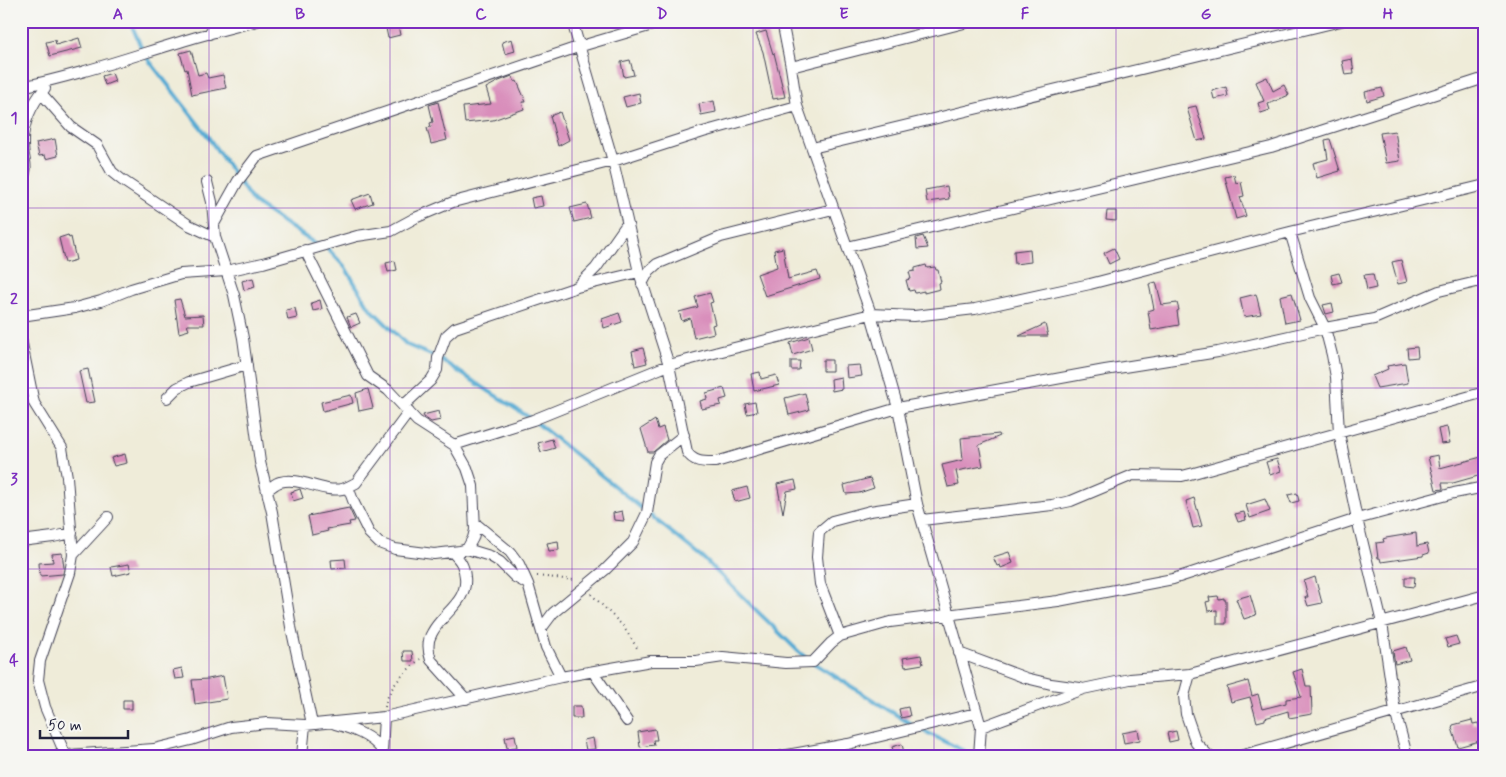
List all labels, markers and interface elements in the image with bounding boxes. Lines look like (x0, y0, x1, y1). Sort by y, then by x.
text: A (113, 4, 123, 25)
text: B (295, 4, 305, 25)
text: C (475, 4, 487, 25)
text: D (656, 4, 668, 25)
text: E (839, 4, 849, 25)
text: F (1021, 4, 1030, 25)
text: G (1201, 4, 1212, 25)
text: H (1383, 4, 1394, 25)
text: 1 (10, 108, 18, 129)
text: 2 (10, 289, 18, 310)
text: 3 (10, 469, 18, 490)
text: 4 (9, 650, 19, 671)
scale bar (40, 707, 128, 739)
text: 50 m (48, 716, 82, 736)

